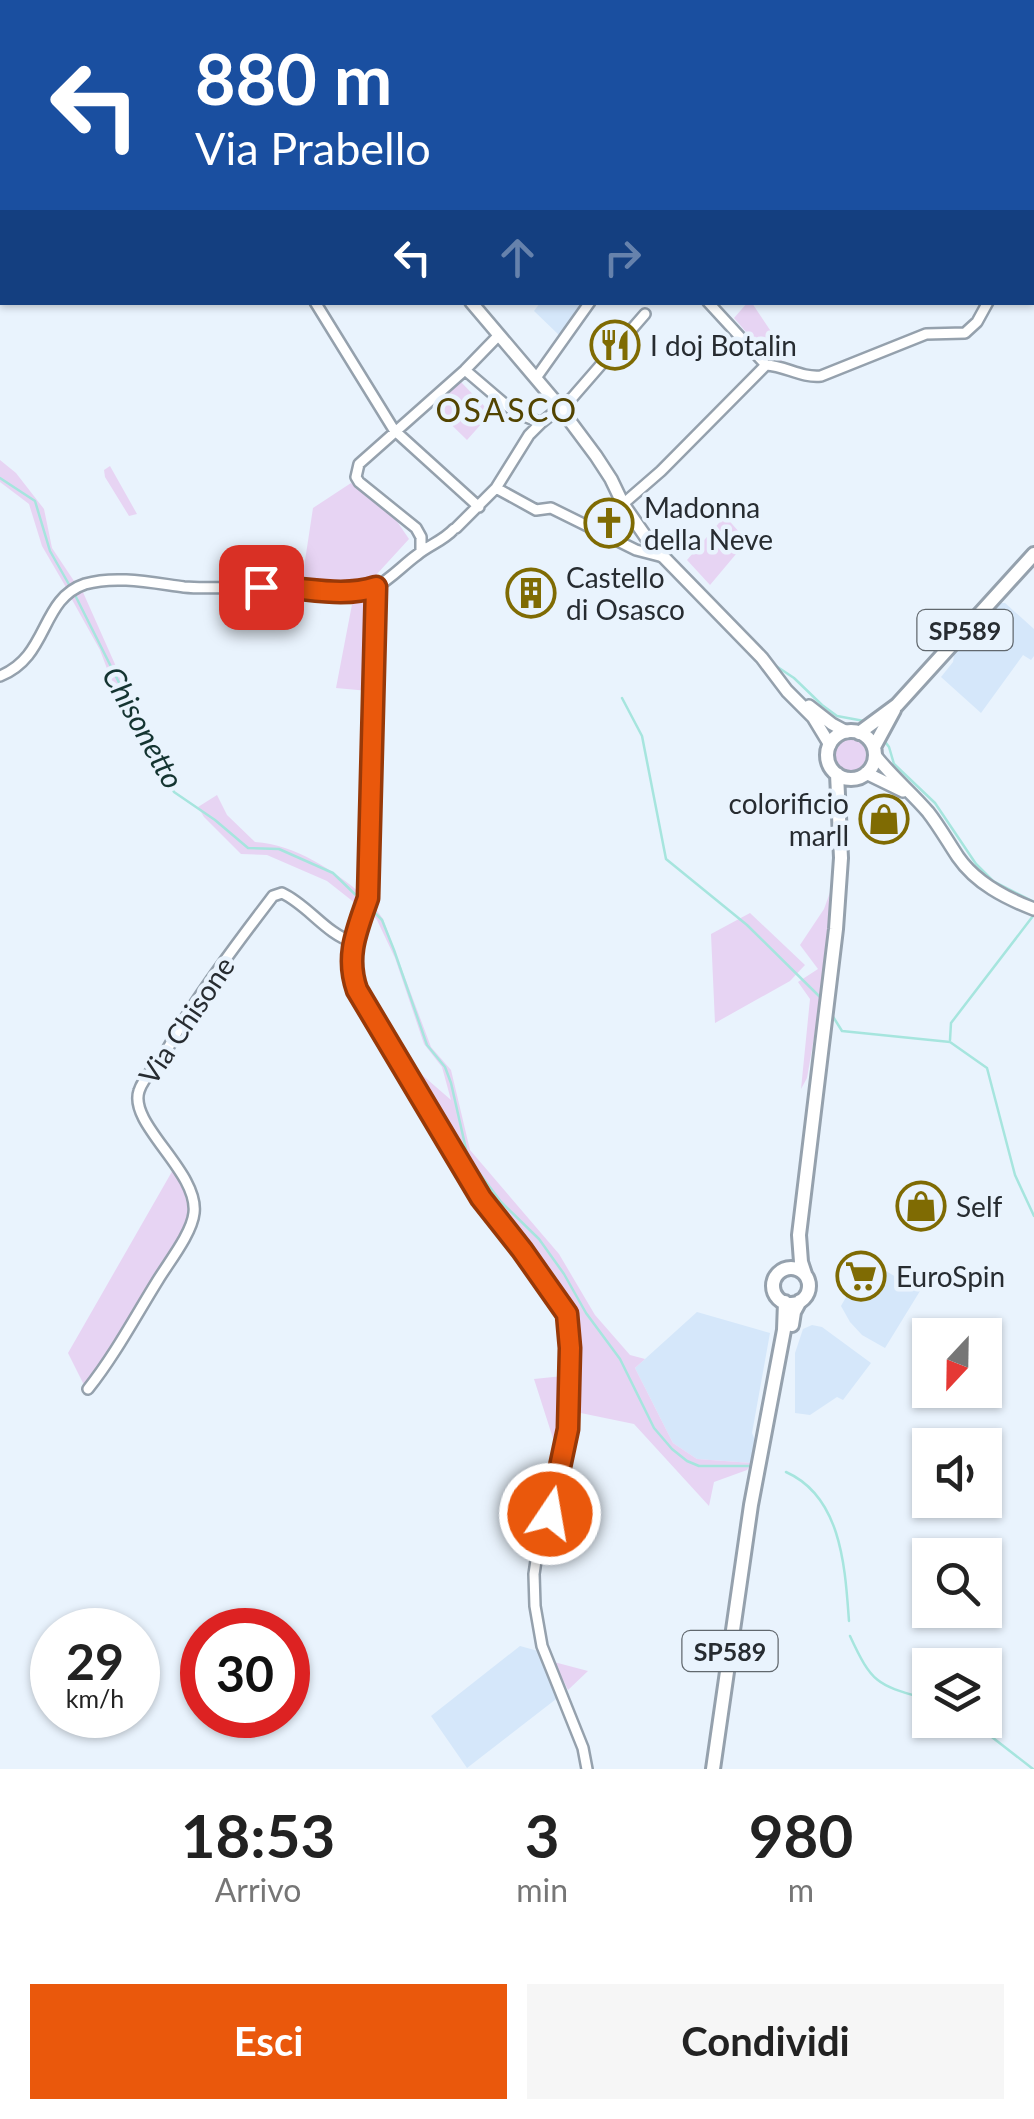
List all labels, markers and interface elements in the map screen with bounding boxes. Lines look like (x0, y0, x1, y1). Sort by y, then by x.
text: 880 m (195, 36, 392, 120)
icon: left (30, 40, 160, 170)
text: Via Prabello (195, 121, 431, 175)
icon: left (385, 230, 440, 285)
icon: ahead (490, 230, 545, 285)
icon: right (595, 230, 650, 285)
restaurant icon: I doj Botalin (589, 319, 641, 371)
place label: I doj Botalin (650, 328, 797, 362)
district label: OSASCO (435, 390, 579, 429)
place label: Madonna della Neve (644, 490, 773, 556)
church icon: Madonna della Neve (583, 497, 635, 549)
pin (219, 545, 304, 630)
icon: arrive (234, 560, 289, 615)
place label: Castello di Osasco (566, 560, 685, 626)
building icon: Castello di Osasco (505, 567, 557, 619)
road number: SP589 (918, 610, 1012, 650)
water label: Chisonetto (96, 660, 192, 794)
place label: colorificio marll (729, 786, 849, 852)
shop icon: colorificio marll (858, 793, 910, 845)
street label: Via Chisone (131, 950, 241, 1090)
shop icon: Self (895, 1180, 947, 1232)
place label: Self (956, 1189, 1002, 1223)
supermarket icon: EuroSpin (835, 1250, 887, 1302)
place label: EuroSpin (896, 1259, 1005, 1293)
north arrow (912, 1318, 1002, 1408)
map controls (912, 1318, 1002, 1738)
button: sound (912, 1428, 1002, 1518)
position arrow (498, 1462, 602, 1566)
button: search (912, 1538, 1002, 1628)
speed limit sign: 30 (180, 1608, 310, 1738)
text: 29 (66, 1631, 124, 1691)
road number: SP589 (682, 1631, 778, 1671)
button: layers (912, 1648, 1002, 1738)
text: km/h (66, 1683, 124, 1713)
text: 18:53 (181, 1799, 335, 1871)
text: 3 (525, 1799, 560, 1871)
text: 980 (749, 1799, 853, 1871)
text: Arrivo (215, 1870, 301, 1909)
text: min (516, 1870, 568, 1909)
text: m (788, 1870, 814, 1909)
button: Esci (30, 1984, 507, 2099)
button: Condividi (527, 1984, 1004, 2099)

